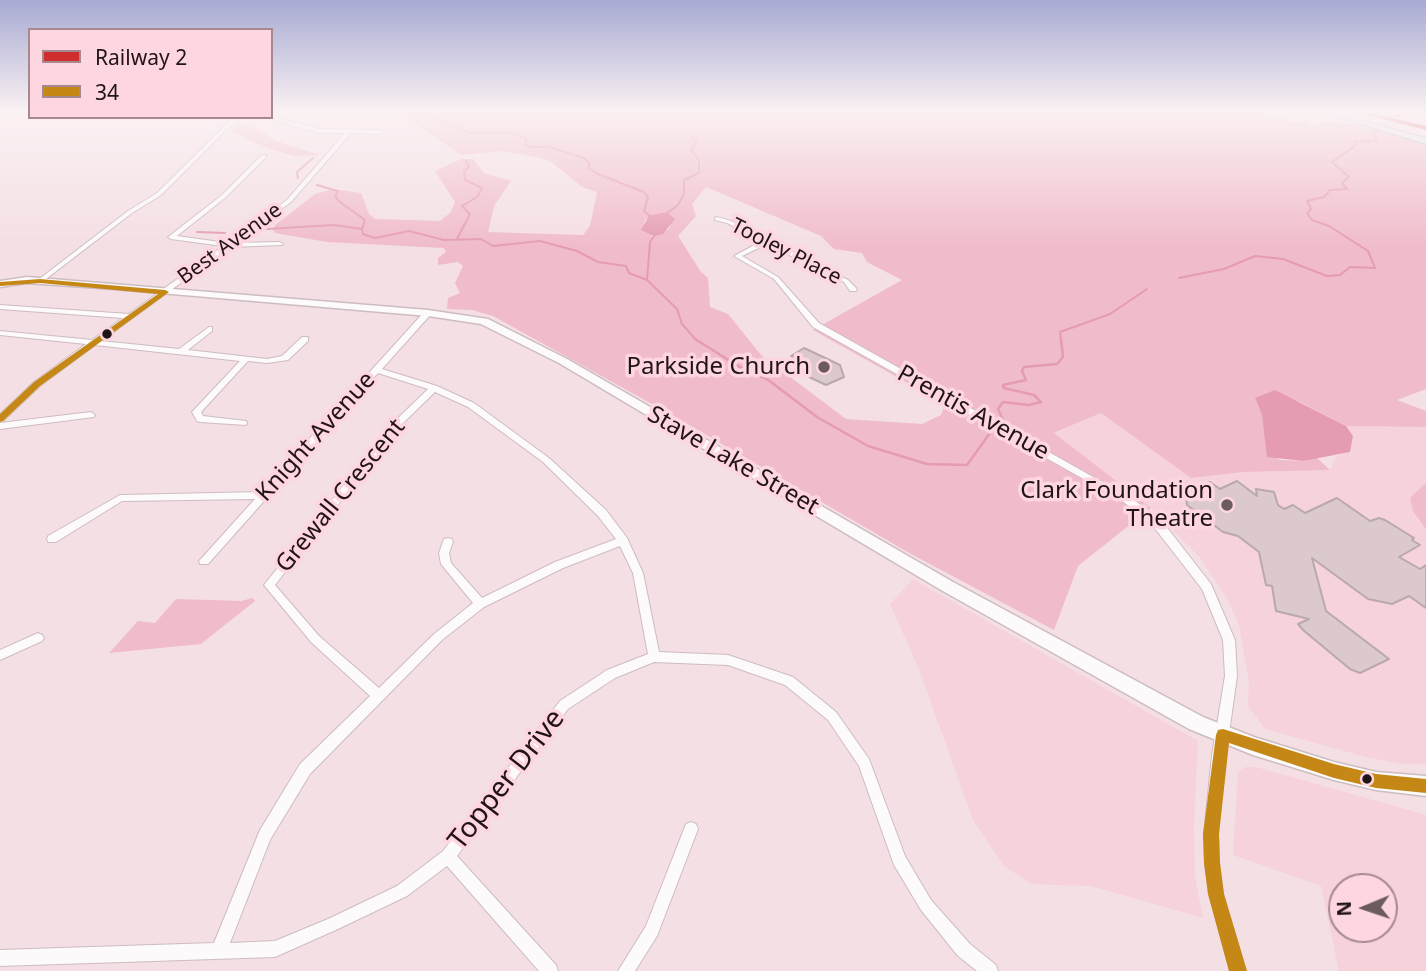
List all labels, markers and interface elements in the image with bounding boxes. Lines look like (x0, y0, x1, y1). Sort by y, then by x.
legend (28, 28, 273, 119)
text: Railway 2 (95, 43, 187, 71)
text: 34 (95, 78, 119, 106)
street label: Best Avenue (173, 198, 287, 290)
street label: Tooley Place (727, 213, 845, 291)
unlabelled marker (100, 327, 114, 341)
place label: Parkside Church (626, 353, 810, 381)
marker: Parkside Church (816, 359, 832, 375)
street label: Prentis Avenue (892, 359, 1054, 467)
street label: Knight Avenue (250, 366, 382, 508)
street label: Stave Lake Street (642, 400, 824, 522)
street label: Grewall Crescent (270, 413, 412, 579)
place label: Clark Foundation Theatre (1020, 477, 1213, 533)
marker: Clark Foundation Theatre (1219, 497, 1235, 513)
street label: Topper Drive (442, 703, 572, 857)
unlabelled marker (1360, 772, 1374, 786)
north arrow (1328, 873, 1398, 943)
text: N (1331, 900, 1357, 917)

